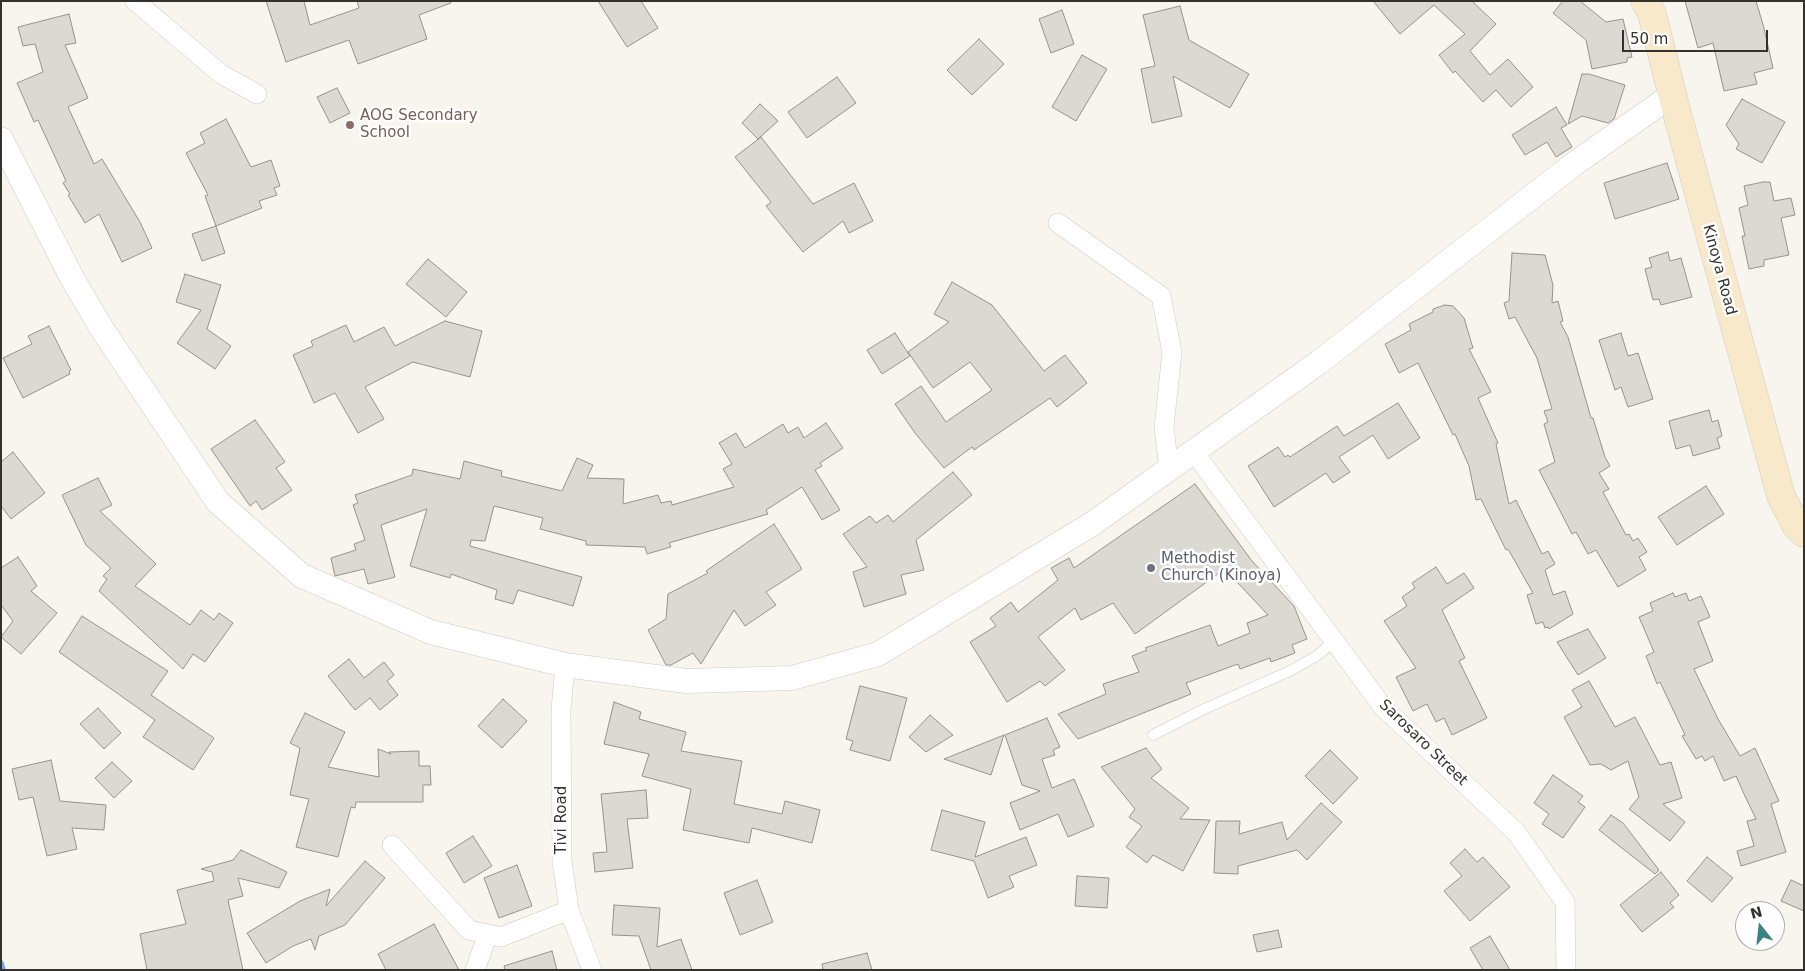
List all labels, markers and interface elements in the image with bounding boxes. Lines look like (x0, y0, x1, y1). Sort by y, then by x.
scale bar (1625, 20, 1771, 52)
text: 50 m (1630, 30, 1668, 48)
place label: AOG Secondary School (360, 107, 478, 142)
marker: AOG Secondary School (344, 119, 356, 131)
street label: Kinoya Road (1698, 223, 1740, 317)
place label: Methodist Church (Kinoya) (1161, 550, 1281, 585)
marker: Methodist Church (Kinoya) (1145, 562, 1157, 574)
street label: Sarosaro Street (1375, 696, 1471, 790)
street label: Tivi Road (553, 786, 571, 854)
north arrow (1735, 901, 1785, 951)
text: N (1748, 903, 1764, 922)

